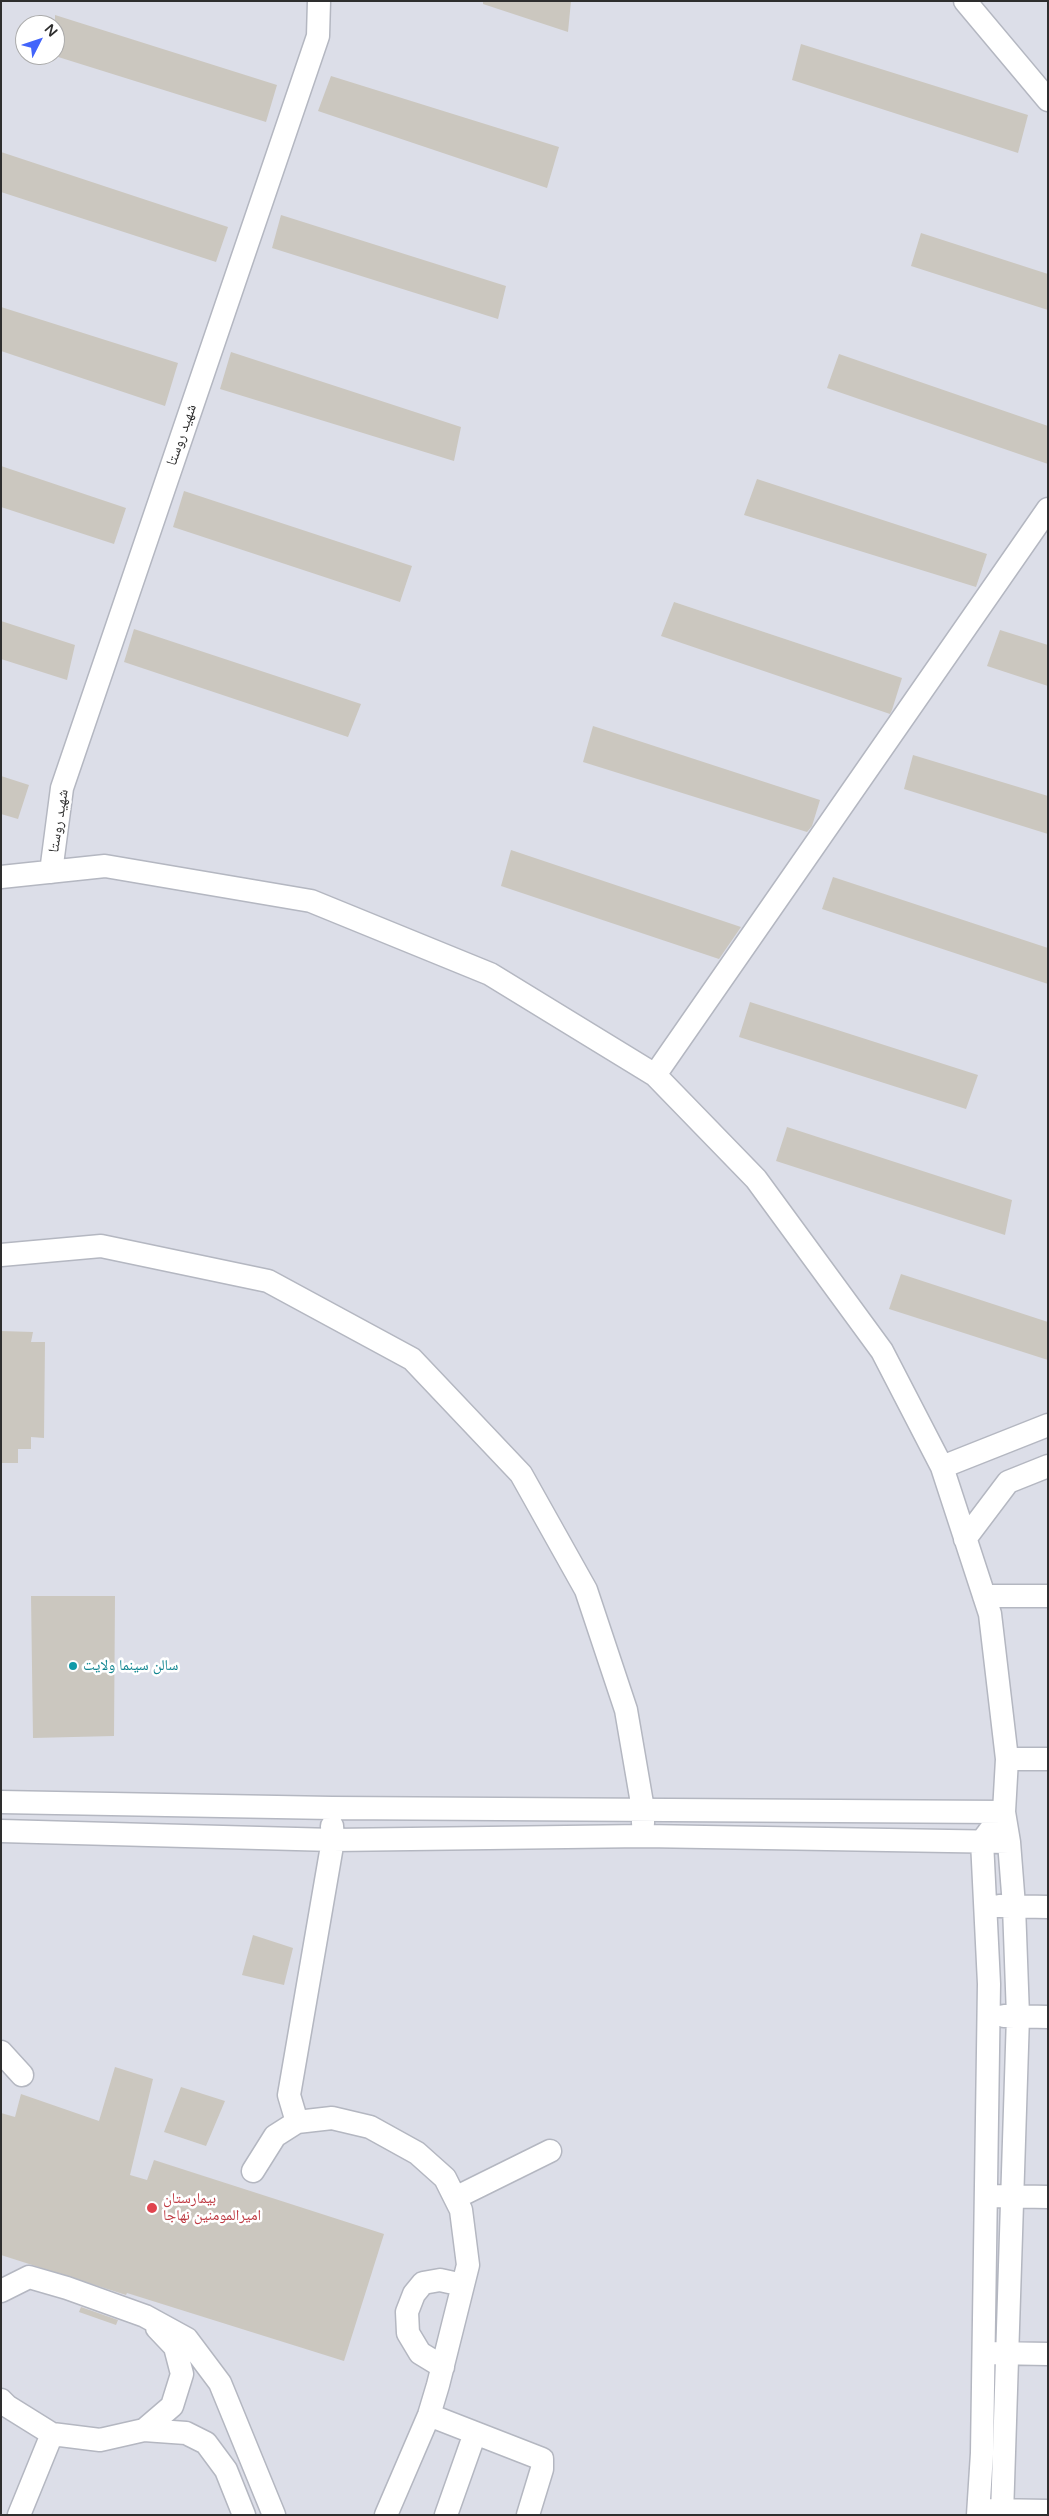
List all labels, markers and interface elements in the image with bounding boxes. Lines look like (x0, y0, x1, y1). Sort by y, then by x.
north arrow (15, 15, 65, 65)
text: N (41, 21, 61, 40)
street label: شهید روستا (163, 402, 201, 468)
street label: شهید روستا (45, 788, 73, 854)
place label: سالن سینما ولایت (83, 1657, 178, 1675)
marker: سالن سینما ولایت (67, 1660, 79, 1672)
place label: بیمارستان امیرالمومنین نهاجا (163, 2190, 261, 2225)
marker: بیمارستان امیرالمومنین نهاجا (145, 2201, 159, 2215)

